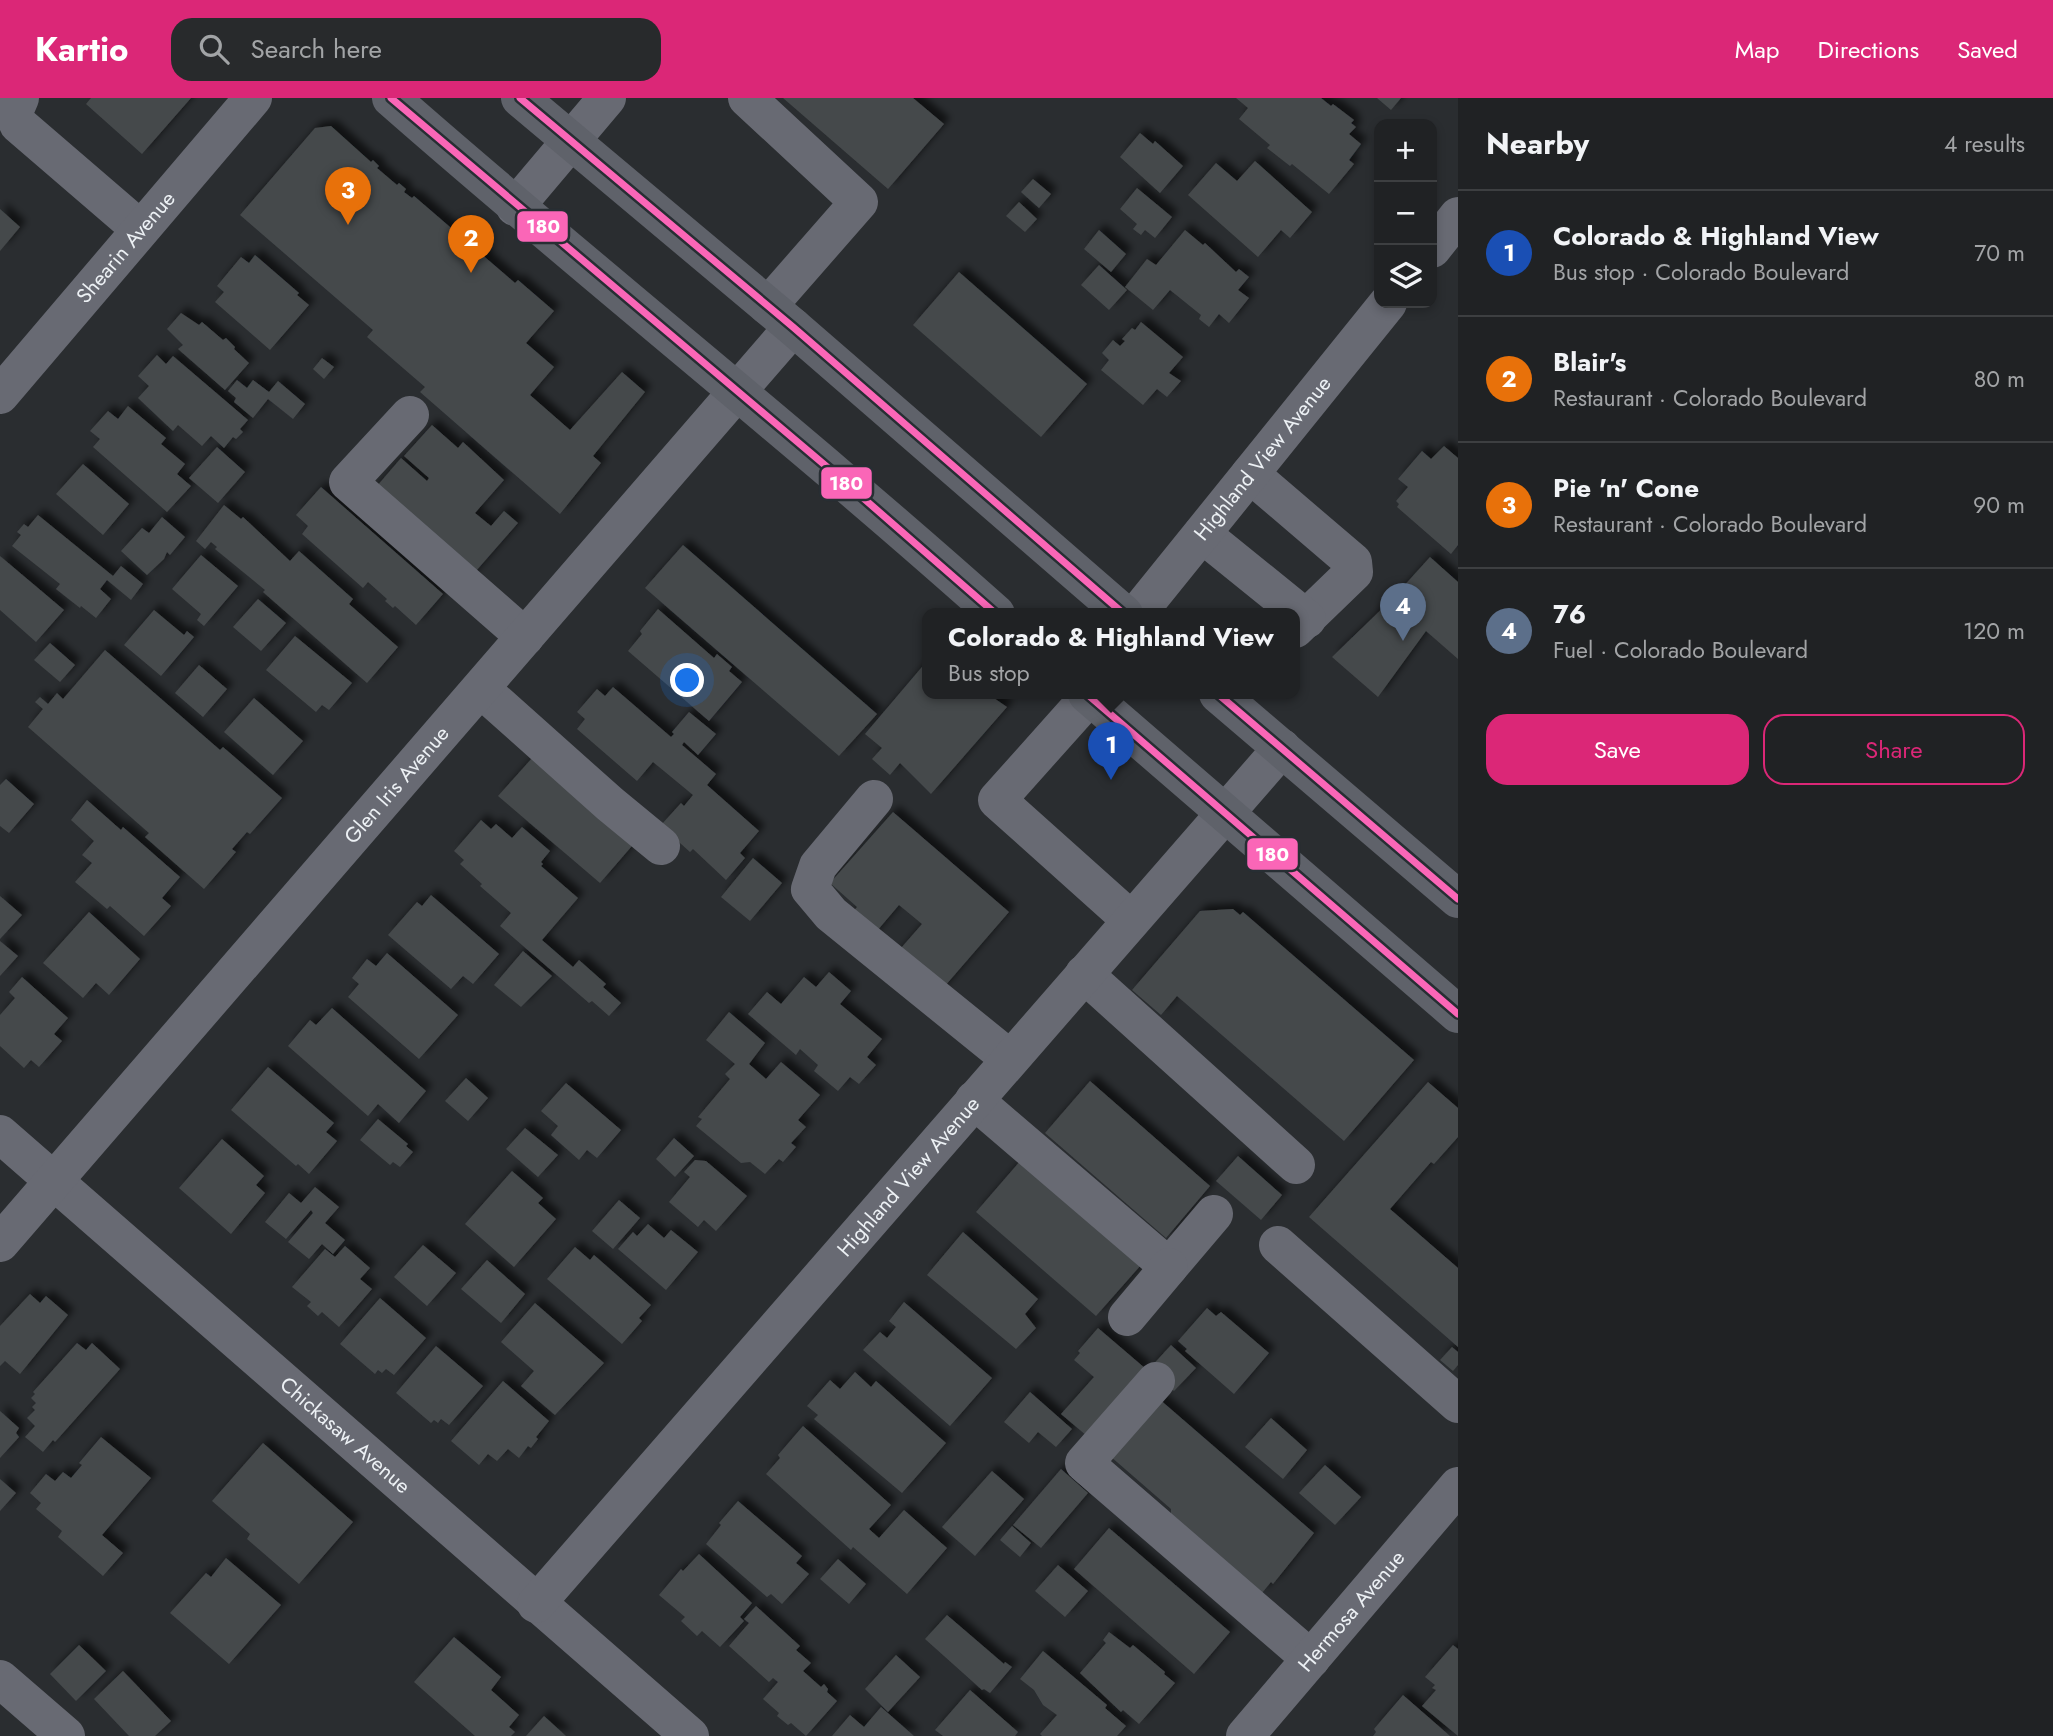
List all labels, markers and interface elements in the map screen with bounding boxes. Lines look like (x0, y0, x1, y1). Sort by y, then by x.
search box (171, 18, 661, 81)
text: Kartio (35, 26, 129, 73)
icon: search (195, 30, 233, 68)
text: Search here (251, 30, 382, 68)
text: Map (1735, 32, 1780, 67)
text: Directions (1818, 32, 1919, 67)
text: Saved (1957, 32, 2018, 67)
map controls (1374, 119, 1437, 308)
button: + (1374, 119, 1437, 182)
text: Nearby (1486, 122, 1589, 165)
text: 4 results (1944, 127, 2025, 161)
pin: 3 (325, 167, 371, 225)
button: − (1374, 182, 1437, 245)
street label: Shearin Avenue (69, 185, 182, 310)
line badge: 180 (516, 210, 569, 243)
text: 180 (526, 213, 560, 240)
pin: 2 (448, 215, 494, 273)
text: Colorado & Highland View (1553, 217, 1879, 255)
text: 1 (1503, 236, 1515, 270)
text: 70 m (1974, 236, 2025, 270)
button: layers (1374, 245, 1437, 308)
text: Bus stop · Colorado Boulevard (1553, 255, 1849, 289)
text: Blair's (1553, 343, 1626, 381)
text: 2 (1501, 362, 1517, 396)
text: 80 m (1974, 362, 2025, 396)
street label: Highland View Avenue (1187, 370, 1338, 547)
text: Restaurant · Colorado Boulevard (1553, 381, 1867, 415)
line badge: 180 (820, 466, 873, 500)
text: Pie 'n' Cone (1553, 469, 1699, 507)
text: 180 (829, 470, 863, 497)
text: 3 (1502, 488, 1516, 522)
text: 90 m (1973, 488, 2025, 522)
text: Restaurant · Colorado Boulevard (1553, 507, 1867, 541)
pin: 4 (1380, 583, 1426, 641)
text: 76 (1553, 595, 1586, 633)
popup (922, 608, 1300, 699)
text: 4 (1501, 614, 1517, 648)
text: 120 m (1963, 614, 2025, 648)
text: Colorado & Highland View (948, 618, 1274, 656)
text: Fuel · Colorado Boulevard (1553, 633, 1808, 667)
text: Bus stop (948, 656, 1030, 690)
your location (670, 663, 704, 697)
button: Save (1486, 714, 1749, 785)
button: Share (1763, 714, 2025, 785)
street label: Glen Iris Avenue (337, 719, 456, 850)
pin: 1 (1088, 722, 1134, 780)
line badge: 180 (1246, 837, 1299, 871)
text: 180 (1255, 841, 1289, 868)
street label: Highland View Avenue (830, 1090, 987, 1263)
street label: Chickasaw Avenue (273, 1370, 417, 1501)
street label: Hermosa Avenue (1291, 1544, 1412, 1678)

